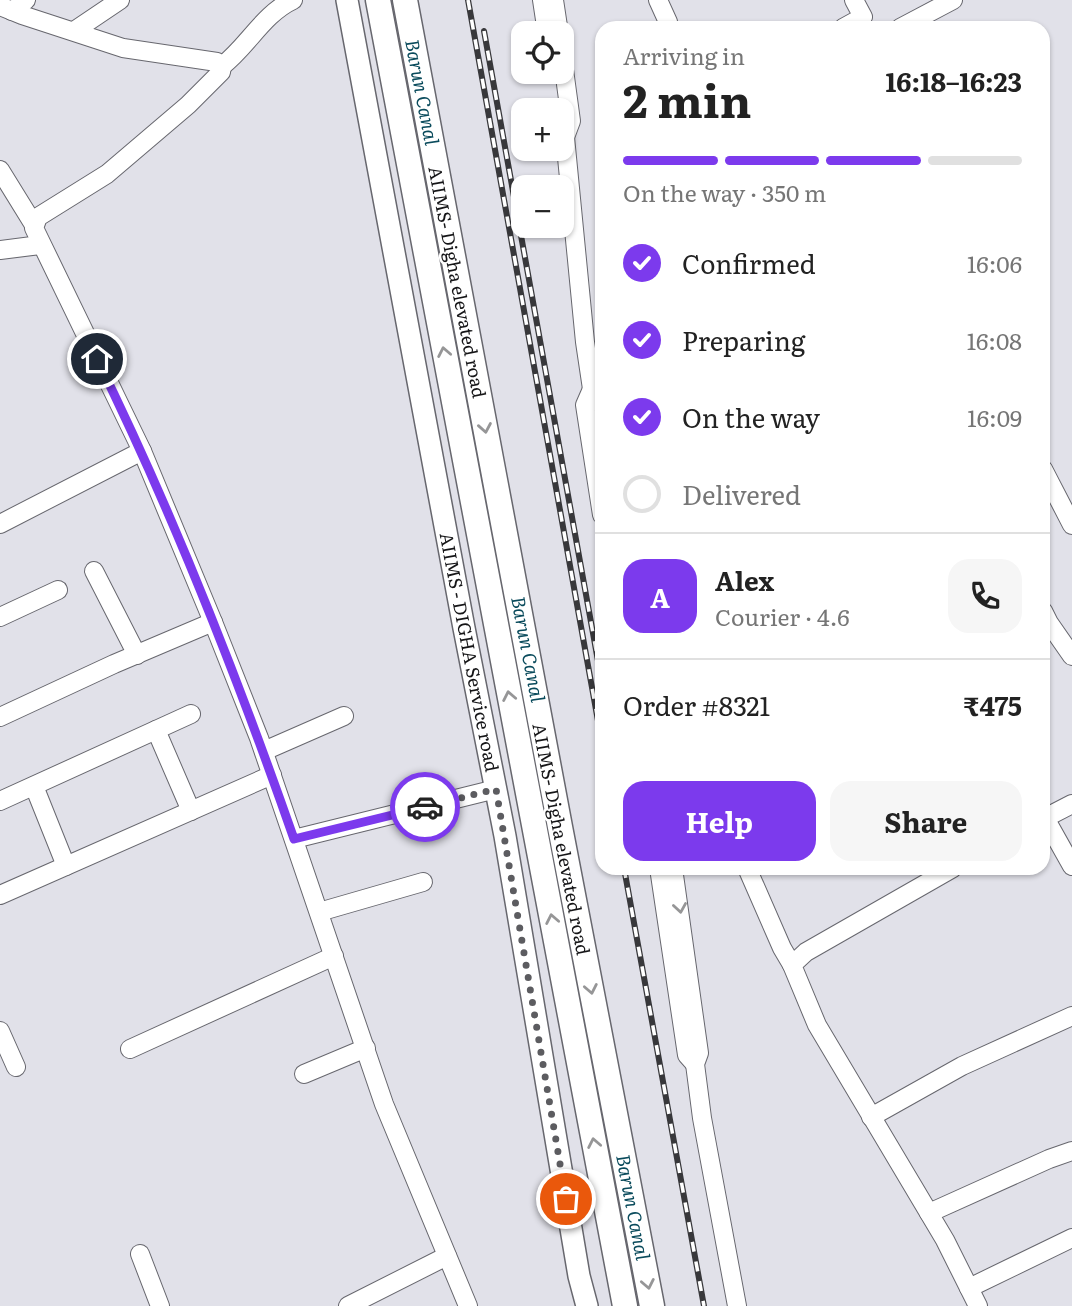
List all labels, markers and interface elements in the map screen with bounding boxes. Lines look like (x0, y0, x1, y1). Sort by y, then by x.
map controls (511, 21, 574, 238)
button: locate (511, 21, 574, 84)
water label: Barun Canal (399, 37, 447, 148)
text: Arriving in (623, 38, 745, 72)
text: 16:18–16:23 (886, 61, 1022, 100)
text: 2 min (623, 64, 752, 132)
button: + (511, 98, 574, 161)
street label: AIIMS- Digha elevated road (422, 164, 494, 400)
button: − (511, 175, 574, 238)
text: On the way · 350 m (623, 175, 826, 209)
text: Confirmed (682, 243, 816, 282)
icon: check (623, 244, 661, 282)
text: 16:06 (967, 246, 1022, 280)
text: Preparing (682, 320, 805, 359)
icon: check (623, 321, 661, 359)
text: 16:08 (967, 323, 1022, 357)
pin (67, 329, 127, 389)
icon: home (78, 340, 116, 378)
one-way arrow (438, 346, 453, 358)
text: On the way (682, 397, 820, 436)
icon: check (623, 398, 661, 436)
text: 16:09 (967, 400, 1022, 434)
one-way arrow (477, 422, 492, 434)
text: Delivered (682, 474, 801, 513)
street label: AIIMS - DIGHA Service road (434, 530, 506, 774)
button: phone (948, 559, 1022, 633)
text: Alex (715, 560, 774, 599)
text: A (650, 577, 670, 616)
water label: Barun Canal (505, 594, 553, 705)
text: Courier · 4.6 (715, 599, 850, 633)
text: Order #8321 (623, 685, 770, 724)
text: ₹475 (963, 685, 1022, 724)
one-way arrow (502, 690, 517, 702)
street label: AIIMS- Digha elevated road (526, 721, 598, 957)
courier (390, 772, 460, 842)
button: Help (623, 781, 816, 861)
button: Share (830, 781, 1022, 861)
icon: car (406, 788, 444, 826)
one-way arrow (672, 902, 687, 914)
one-way arrow (545, 913, 560, 925)
one-way arrow (583, 983, 598, 995)
one-way arrow (587, 1137, 602, 1149)
water label: Barun Canal (610, 1152, 658, 1263)
pin (536, 1169, 596, 1229)
icon: bag (547, 1180, 585, 1218)
one-way arrow (639, 1278, 654, 1290)

